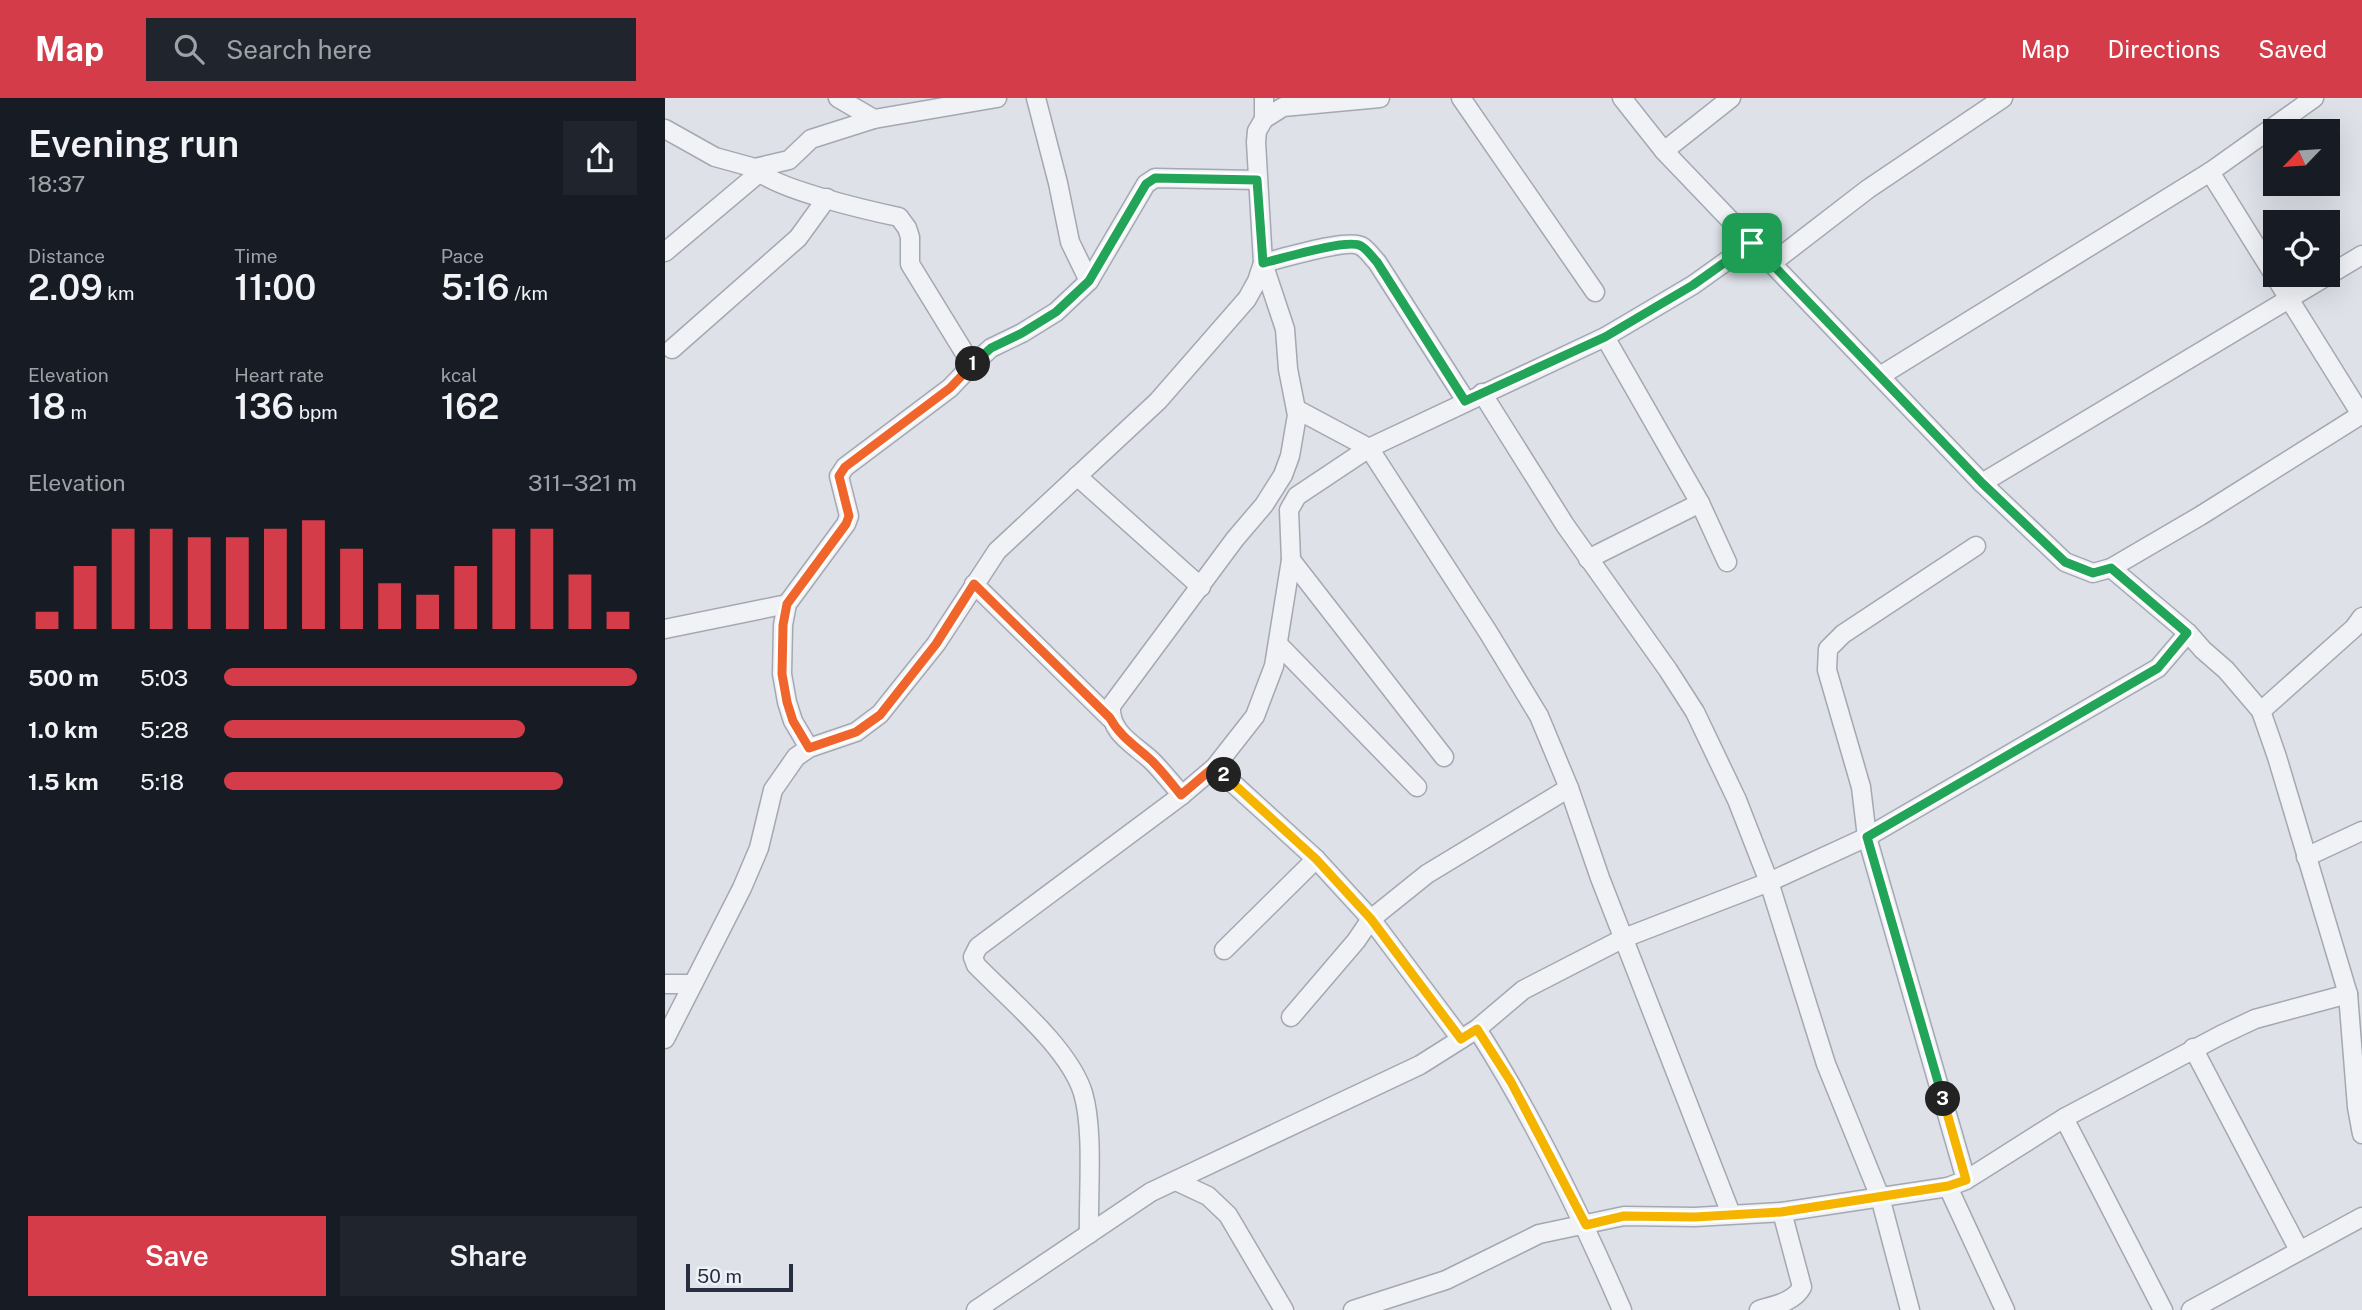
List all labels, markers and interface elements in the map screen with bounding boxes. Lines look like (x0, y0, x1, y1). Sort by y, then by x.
search box (146, 18, 636, 81)
text: Map (35, 30, 104, 68)
icon: search (170, 30, 208, 68)
text: Search here (226, 34, 372, 65)
text: Map (2021, 35, 2070, 63)
text: Directions (2108, 35, 2220, 63)
text: Saved (2258, 35, 2327, 63)
north arrow (2263, 119, 2340, 196)
map controls (2263, 119, 2340, 287)
text: Evening run (28, 121, 239, 166)
button: share (563, 121, 637, 195)
text: 18:37 (28, 170, 85, 197)
button: locate (2263, 210, 2340, 287)
pin (1722, 213, 1782, 273)
icon: arrive (1733, 224, 1771, 262)
text: Distance (28, 245, 105, 267)
text: Time (234, 245, 278, 267)
text: Pace (441, 245, 484, 267)
text: 2.09 (28, 267, 103, 308)
text: 11:00 (234, 267, 316, 308)
text: 5:16 (441, 267, 510, 308)
text: km (103, 282, 134, 304)
text: /km (510, 282, 548, 304)
pin: 1 (955, 346, 991, 382)
text: 1 (968, 352, 977, 374)
text: Elevation (28, 364, 109, 386)
text: Heart rate (234, 364, 324, 386)
text: kcal (441, 364, 477, 386)
text: 18 (28, 386, 66, 427)
text: 136 (234, 386, 294, 427)
text: 162 (441, 386, 499, 427)
text: m (66, 401, 87, 423)
text: bpm (294, 401, 338, 423)
text: Elevation (28, 469, 126, 496)
text: 311–321 m (528, 469, 637, 496)
text: 500 m (28, 664, 99, 691)
text: 5:03 (140, 664, 188, 691)
text: 1.0 km (28, 716, 98, 743)
text: 5:28 (140, 716, 189, 743)
pin: 2 (1207, 758, 1241, 792)
text: 2 (1217, 763, 1230, 785)
text: 1.5 km (28, 768, 99, 795)
text: 5:18 (140, 768, 184, 795)
pin: 3 (1925, 1082, 1961, 1116)
text: 3 (1936, 1087, 1949, 1109)
button: Save (28, 1216, 326, 1296)
button: Share (340, 1216, 637, 1296)
scale bar (686, 1261, 793, 1293)
text: 50 m (697, 1265, 742, 1287)

